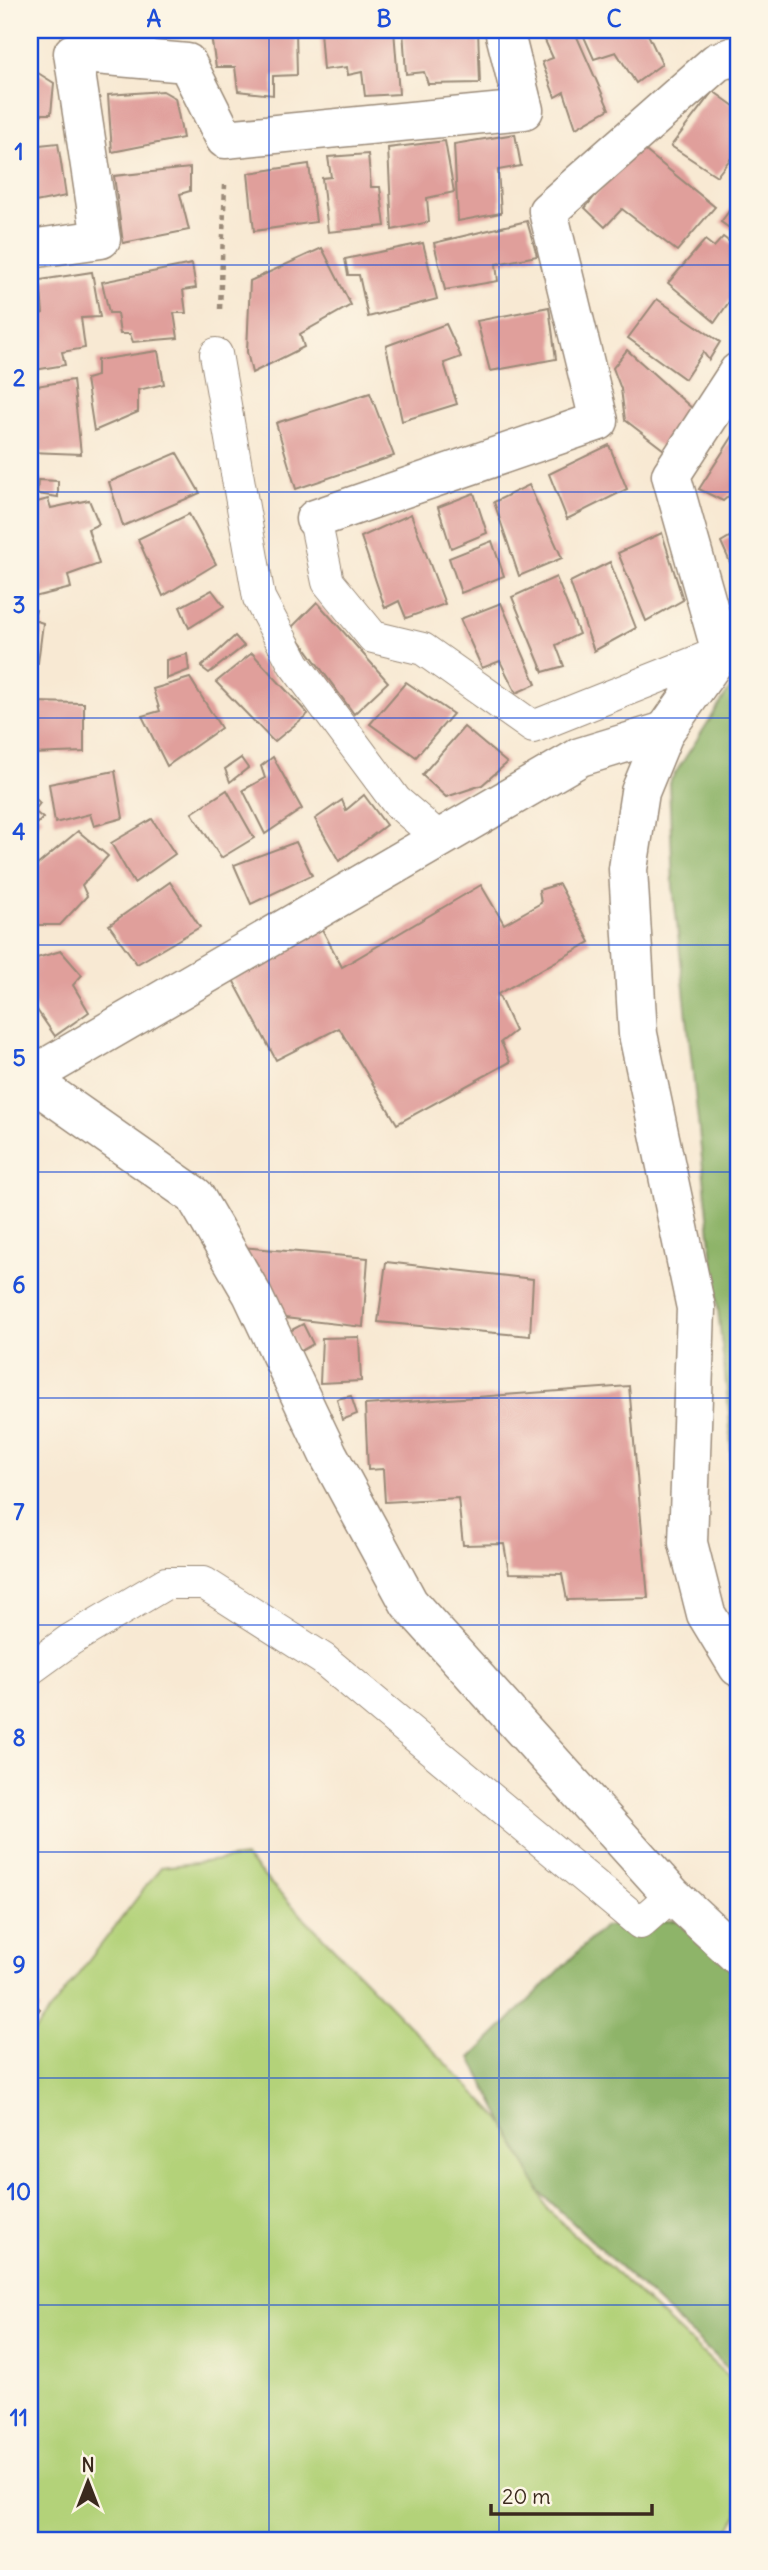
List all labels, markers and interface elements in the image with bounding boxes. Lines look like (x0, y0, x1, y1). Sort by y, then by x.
text: A (147, 4, 162, 33)
text: B (376, 4, 392, 33)
text: C (606, 4, 622, 33)
text: 1 (14, 137, 24, 166)
text: 2 (13, 363, 26, 392)
text: 3 (12, 590, 26, 619)
text: 4 (12, 817, 26, 846)
text: 5 (12, 1043, 26, 1072)
text: 6 (12, 1270, 26, 1299)
text: 7 (13, 1497, 25, 1526)
text: 8 (12, 1723, 26, 1752)
text: 9 (12, 1950, 26, 1979)
text: 10 (7, 2177, 31, 2206)
text: 11 (10, 2403, 28, 2432)
north arrow (52, 2448, 122, 2518)
text: N (81, 2453, 95, 2477)
scale bar (491, 2472, 652, 2516)
text: 20 m (502, 2483, 551, 2510)

